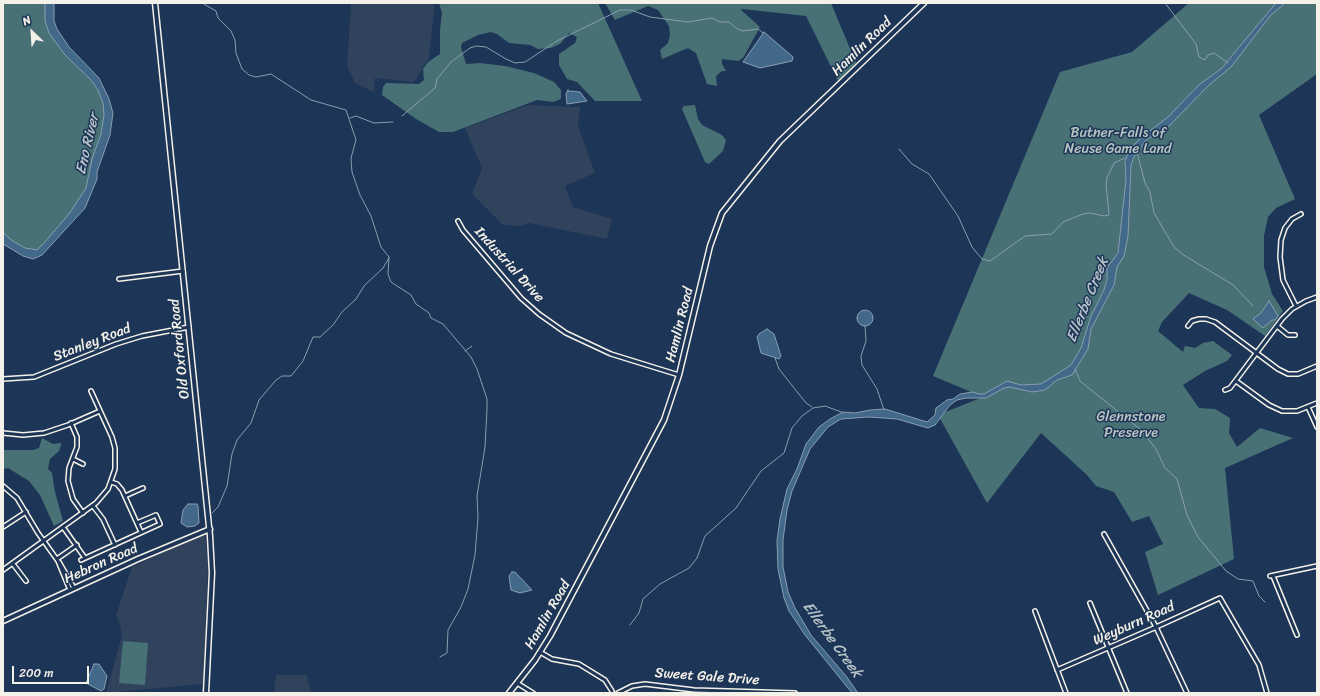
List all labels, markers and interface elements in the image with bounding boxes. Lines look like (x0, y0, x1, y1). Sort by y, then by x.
text: N (19, 10, 34, 31)
north arrow (12, 12, 52, 52)
street label: Hamlin Road (829, 14, 895, 80)
water label: Eno River (72, 112, 104, 176)
park label: Butner-Falls of Neuse Game Land (1065, 125, 1171, 158)
street label: Industrial Drive (471, 224, 547, 306)
water label: Ellerbe Creek (1063, 255, 1113, 345)
street label: Hamlin Road (663, 286, 697, 364)
street label: Old Oxford Road (166, 298, 194, 400)
street label: Stanley Road (51, 321, 133, 365)
park label: Glennstone Preserve (1096, 409, 1166, 442)
street label: Hebron Road (62, 540, 140, 588)
street label: Hamlin Road (522, 578, 574, 652)
water label: Ellerbe Creek (798, 599, 866, 681)
street label: Weyburn Road (1091, 599, 1177, 649)
scale bar (14, 658, 91, 684)
text: 200 m (19, 662, 53, 684)
street label: Sweet Gale Drive (654, 665, 760, 689)

